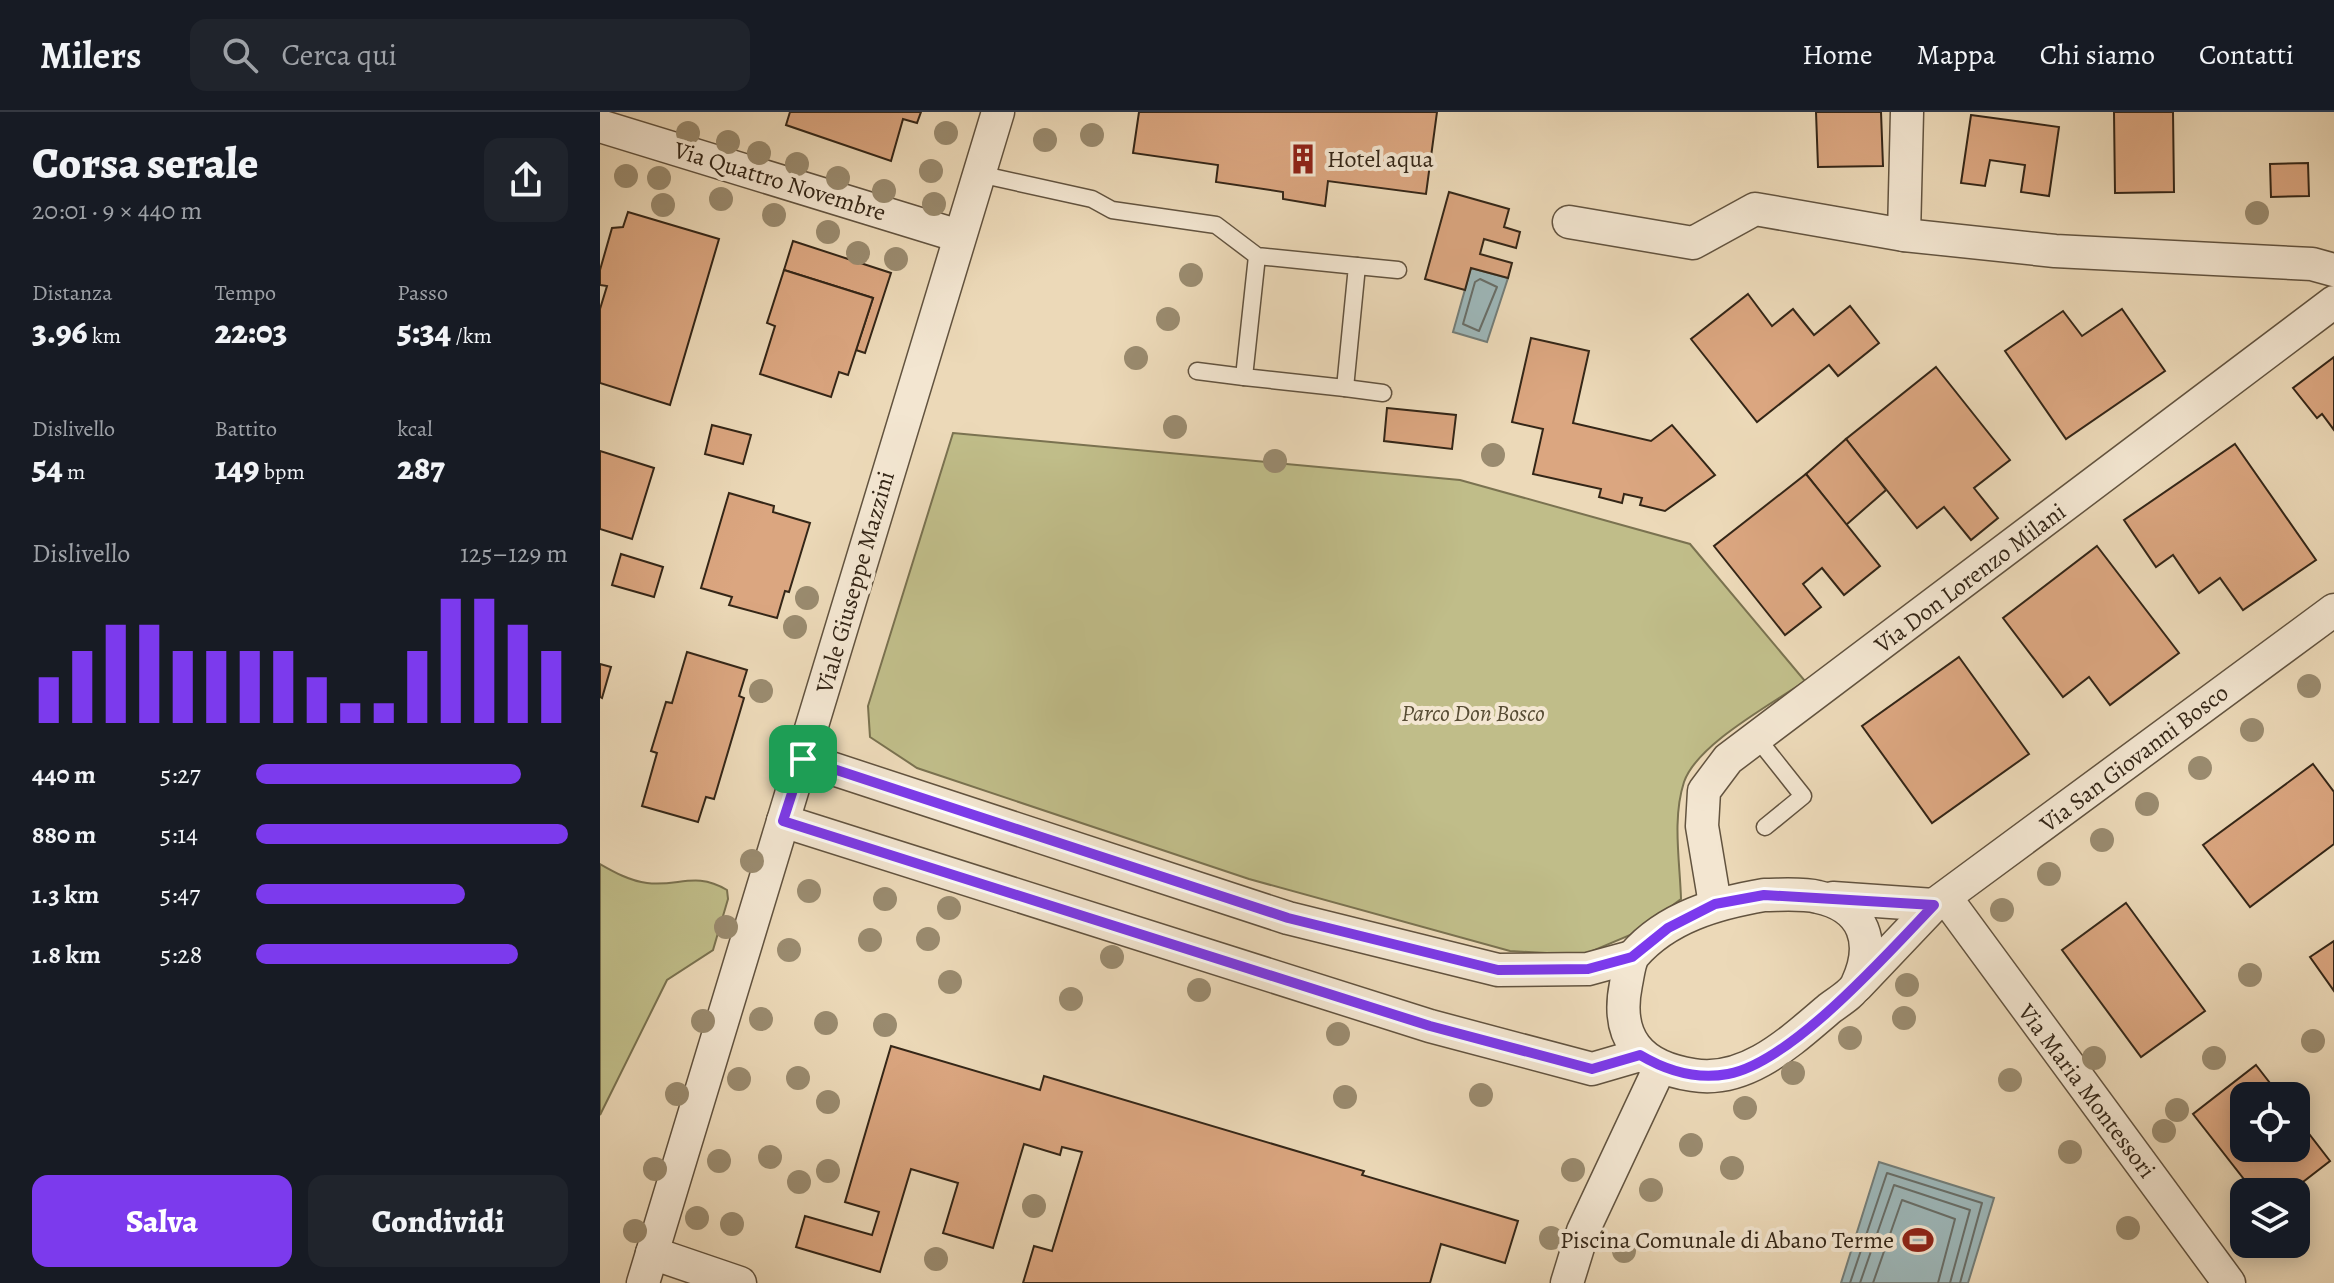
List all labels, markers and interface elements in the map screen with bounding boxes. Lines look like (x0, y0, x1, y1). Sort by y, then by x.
search box (190, 19, 750, 91)
text: Milers (40, 29, 142, 81)
icon: search (218, 33, 262, 77)
text: Cerca qui (282, 35, 397, 75)
text: Home (1802, 36, 1873, 74)
text: Mappa (1917, 36, 1996, 74)
text: Chi siamo (2040, 36, 2155, 74)
text: Contatti (2199, 36, 2294, 74)
text: Corsa serale (32, 133, 258, 193)
street label: Via Quattro Novembre (669, 133, 890, 228)
button: share (484, 138, 568, 222)
building icon: Hotel aqua (1286, 142, 1320, 176)
place label: Hotel aqua (1327, 143, 1434, 175)
text: 20:01 · 9 × 440 m (32, 193, 202, 228)
text: Distanza (32, 278, 112, 308)
text: Tempo (215, 278, 276, 308)
text: Passo (397, 278, 448, 308)
text: 3.96 (32, 308, 88, 355)
text: 22:03 (215, 308, 287, 355)
text: 5:34 (397, 308, 451, 355)
text: km (88, 321, 121, 351)
text: /km (451, 321, 492, 351)
text: Dislivello (32, 414, 115, 444)
text: Battito (215, 414, 277, 444)
text: kcal (397, 414, 433, 444)
text: 54 (32, 444, 63, 491)
text: 149 (215, 444, 259, 491)
text: 287 (397, 444, 445, 491)
text: m (63, 457, 85, 487)
text: bpm (259, 457, 305, 487)
street label: Viale Giuseppe Mazzini (808, 467, 902, 698)
street label: Via Don Lorenzo Milani (1867, 496, 2072, 661)
text: Dislivello (32, 536, 130, 571)
text: 125–129 m (460, 536, 568, 571)
street label: Via San Giovanni Bosco (2032, 676, 2235, 840)
park label: Parco Don Bosco (1401, 697, 1545, 729)
pin (769, 725, 837, 793)
icon: arrive (781, 737, 825, 781)
text: 440 m (32, 757, 96, 792)
text: 5:27 (160, 757, 201, 792)
text: 880 m (32, 817, 96, 852)
text: 5:14 (160, 817, 198, 852)
text: 1.3 km (32, 877, 99, 912)
text: 5:47 (160, 877, 200, 912)
text: 1.8 km (32, 937, 101, 972)
text: 5:28 (160, 937, 202, 972)
street label: Via Maria Montessori (2010, 997, 2163, 1185)
map controls (2230, 1082, 2310, 1258)
button: locate (2230, 1082, 2310, 1162)
button: Salva (32, 1175, 292, 1267)
button: Condividi (308, 1175, 568, 1267)
button: layers (2230, 1178, 2310, 1258)
sports icon: Piscina Comunale di Abano Terme (1901, 1223, 1935, 1257)
place label: Piscina Comunale di Abano Terme (1560, 1224, 1894, 1256)

